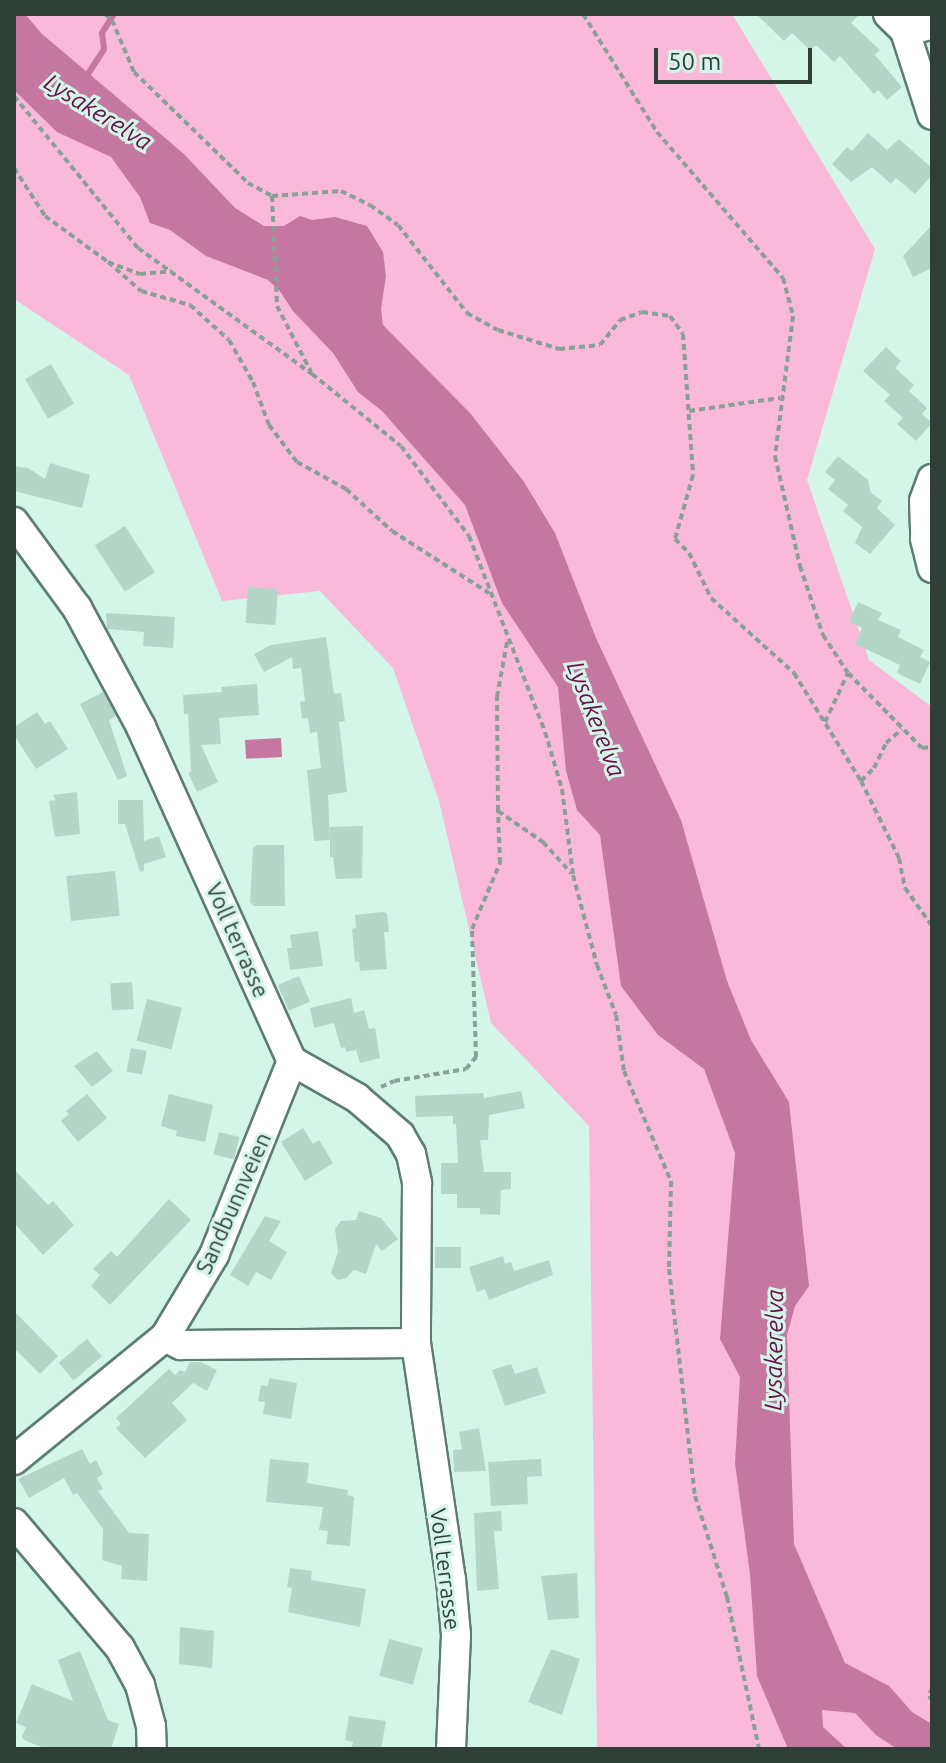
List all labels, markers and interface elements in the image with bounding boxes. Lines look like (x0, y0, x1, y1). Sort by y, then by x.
scale bar (658, 32, 816, 82)
text: 50 m (668, 48, 721, 75)
water label: Lysakerelva (39, 68, 157, 156)
water label: Lysakerelva (561, 657, 631, 781)
street label: Voll terrasse (201, 879, 275, 1001)
street label: Sandbunnveien (190, 1128, 276, 1278)
water label: Lysakerelva (759, 1289, 789, 1411)
street label: Voll terrasse (425, 1507, 467, 1631)

